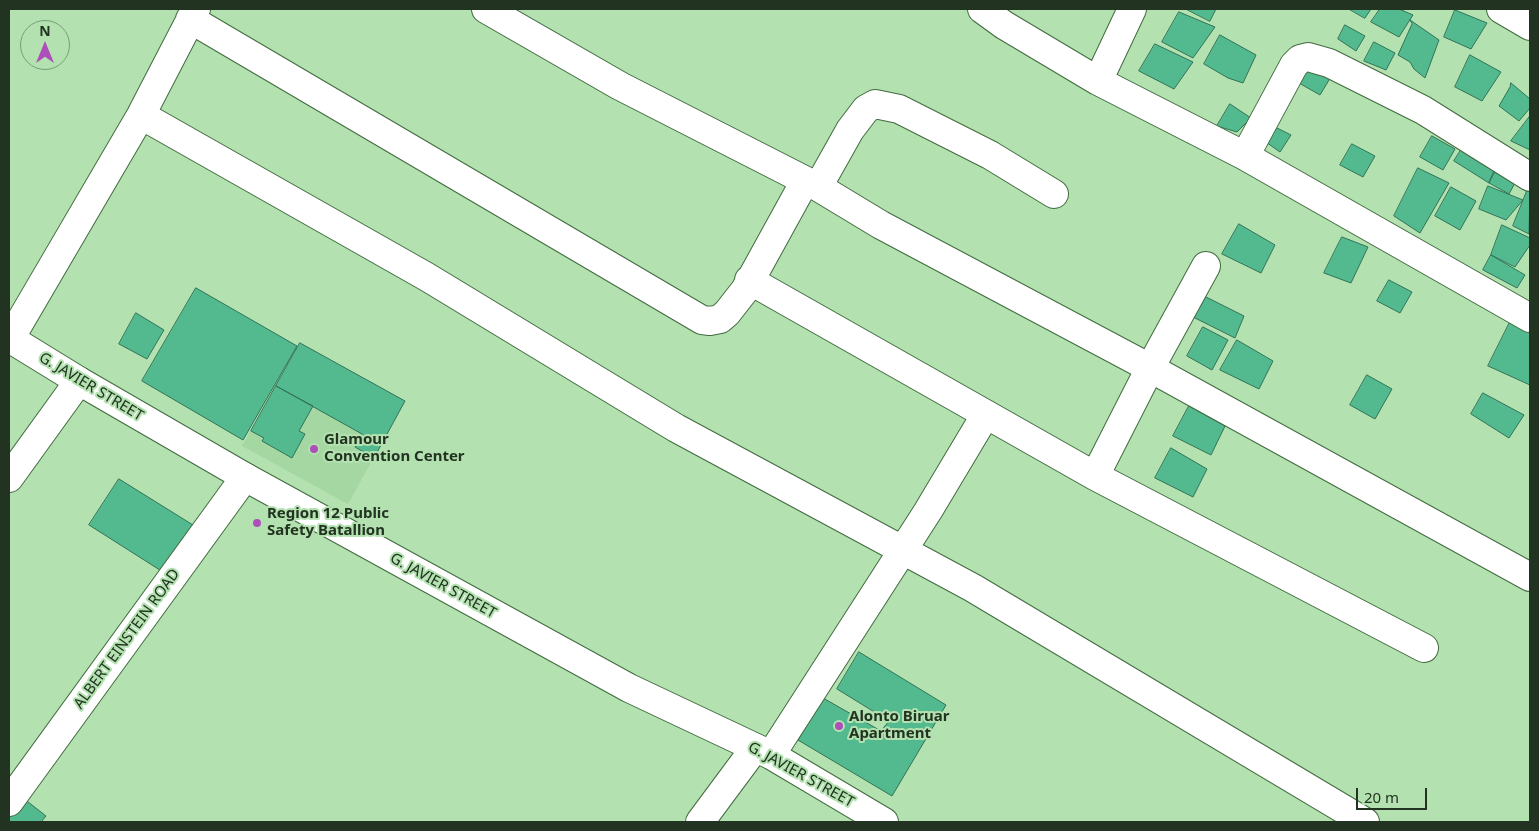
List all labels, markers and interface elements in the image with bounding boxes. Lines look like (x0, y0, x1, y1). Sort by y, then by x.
north arrow (20, 20, 70, 70)
text: N (39, 21, 51, 40)
street label: G. JAVIER STREET (36, 349, 146, 425)
place label: Glamour Convention Center (324, 431, 465, 466)
marker: Glamour Convention Center (308, 443, 320, 455)
place label: Region 12 Public Safety Batallion (267, 505, 389, 540)
marker: Region 12 Public Safety Batallion (251, 517, 263, 529)
street label: G. JAVIER STREET (387, 549, 499, 623)
street label: ALBERT EINSTEIN ROAD (70, 566, 184, 712)
place label: Alonto Biruar Apartment (849, 708, 949, 743)
marker: Alonto Biruar Apartment (833, 720, 845, 732)
street label: G. JAVIER STREET (745, 738, 857, 812)
scale bar (1359, 778, 1430, 810)
text: 20 m (1364, 787, 1399, 807)

